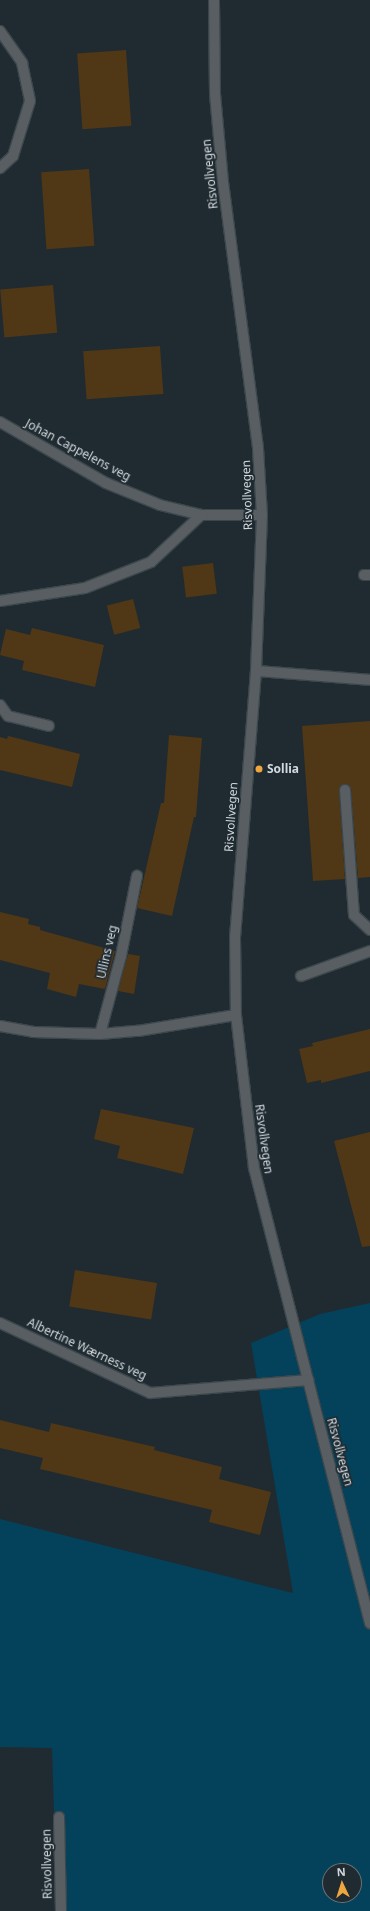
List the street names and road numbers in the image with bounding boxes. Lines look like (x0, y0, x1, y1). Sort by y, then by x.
street label: Risvollvegen (199, 138, 221, 210)
street label: Johan Cappelens veg (23, 416, 133, 484)
street label: Risvollvegen (239, 460, 255, 530)
street label: Risvollvegen (221, 781, 241, 853)
street label: Ullins veg (94, 924, 120, 980)
street label: Risvollvegen (252, 1103, 276, 1175)
street label: Albertine Wærness veg (25, 1315, 149, 1383)
street label: Risvollvegen (324, 1416, 356, 1488)
street label: Risvollvegen (39, 1829, 55, 1899)

